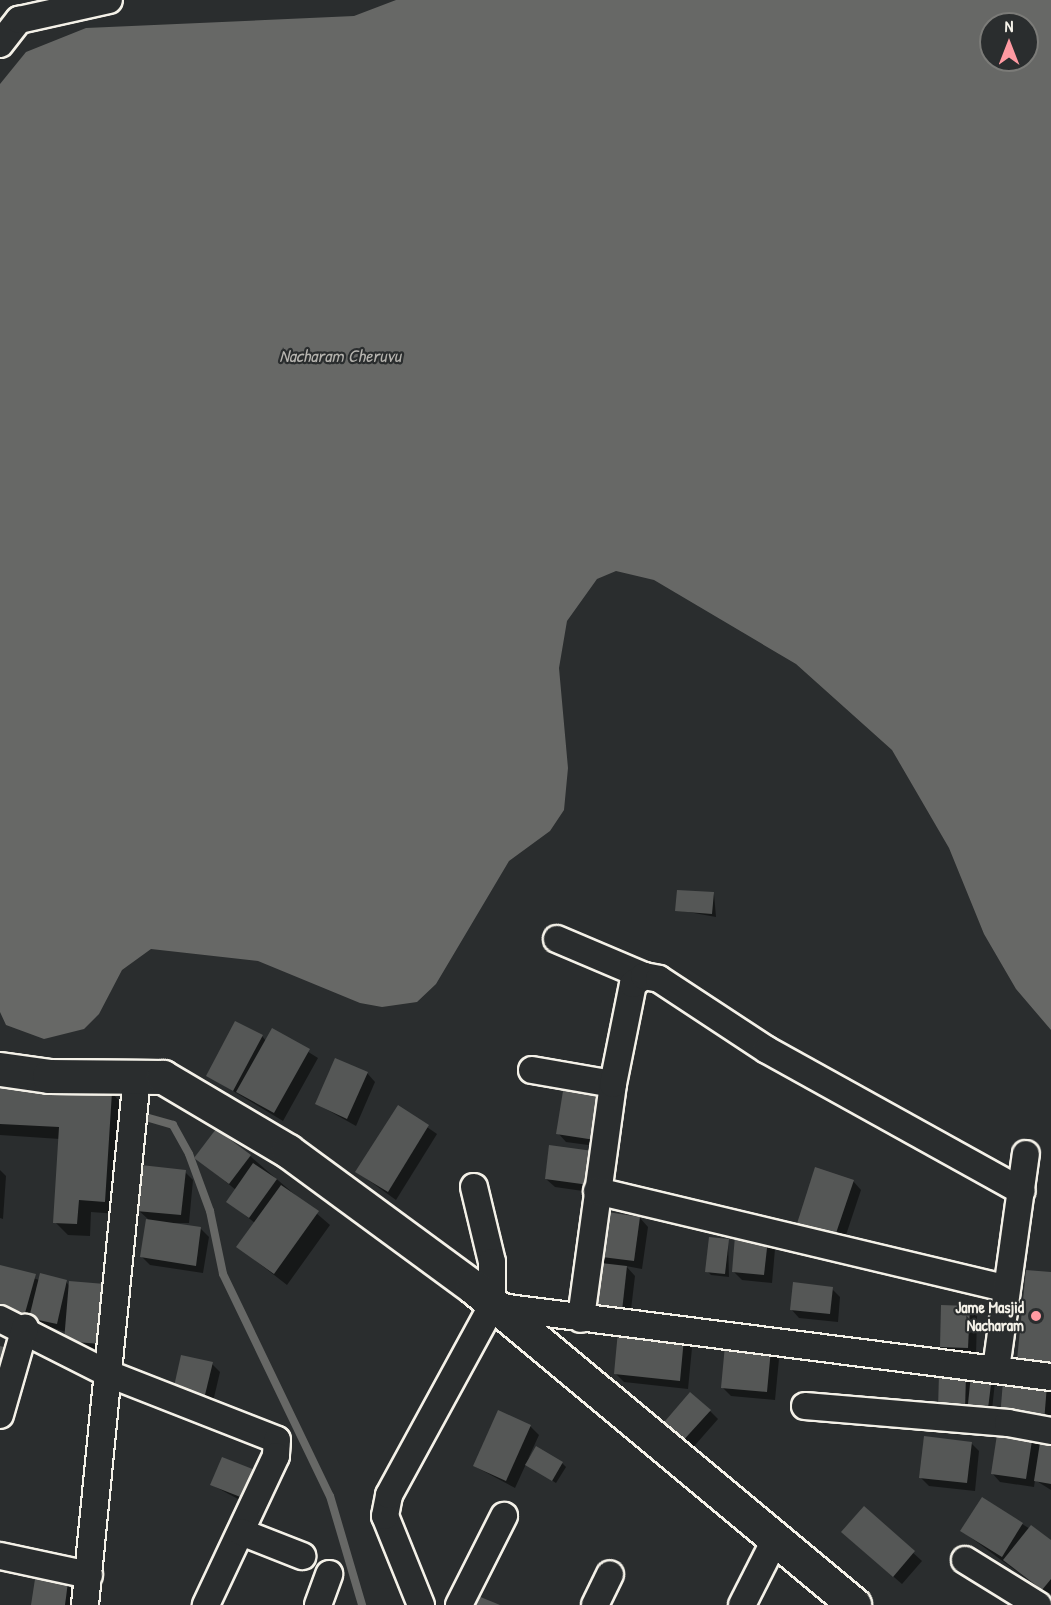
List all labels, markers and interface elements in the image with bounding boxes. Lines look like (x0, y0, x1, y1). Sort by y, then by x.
north arrow (979, 12, 1039, 72)
text: N (1005, 15, 1013, 37)
water label: Nacharam Cheruvu (279, 345, 401, 367)
place label: Jame Masjid Nacharam (955, 1297, 1024, 1335)
marker: Jame Masjid Nacharam (1029, 1309, 1043, 1323)

